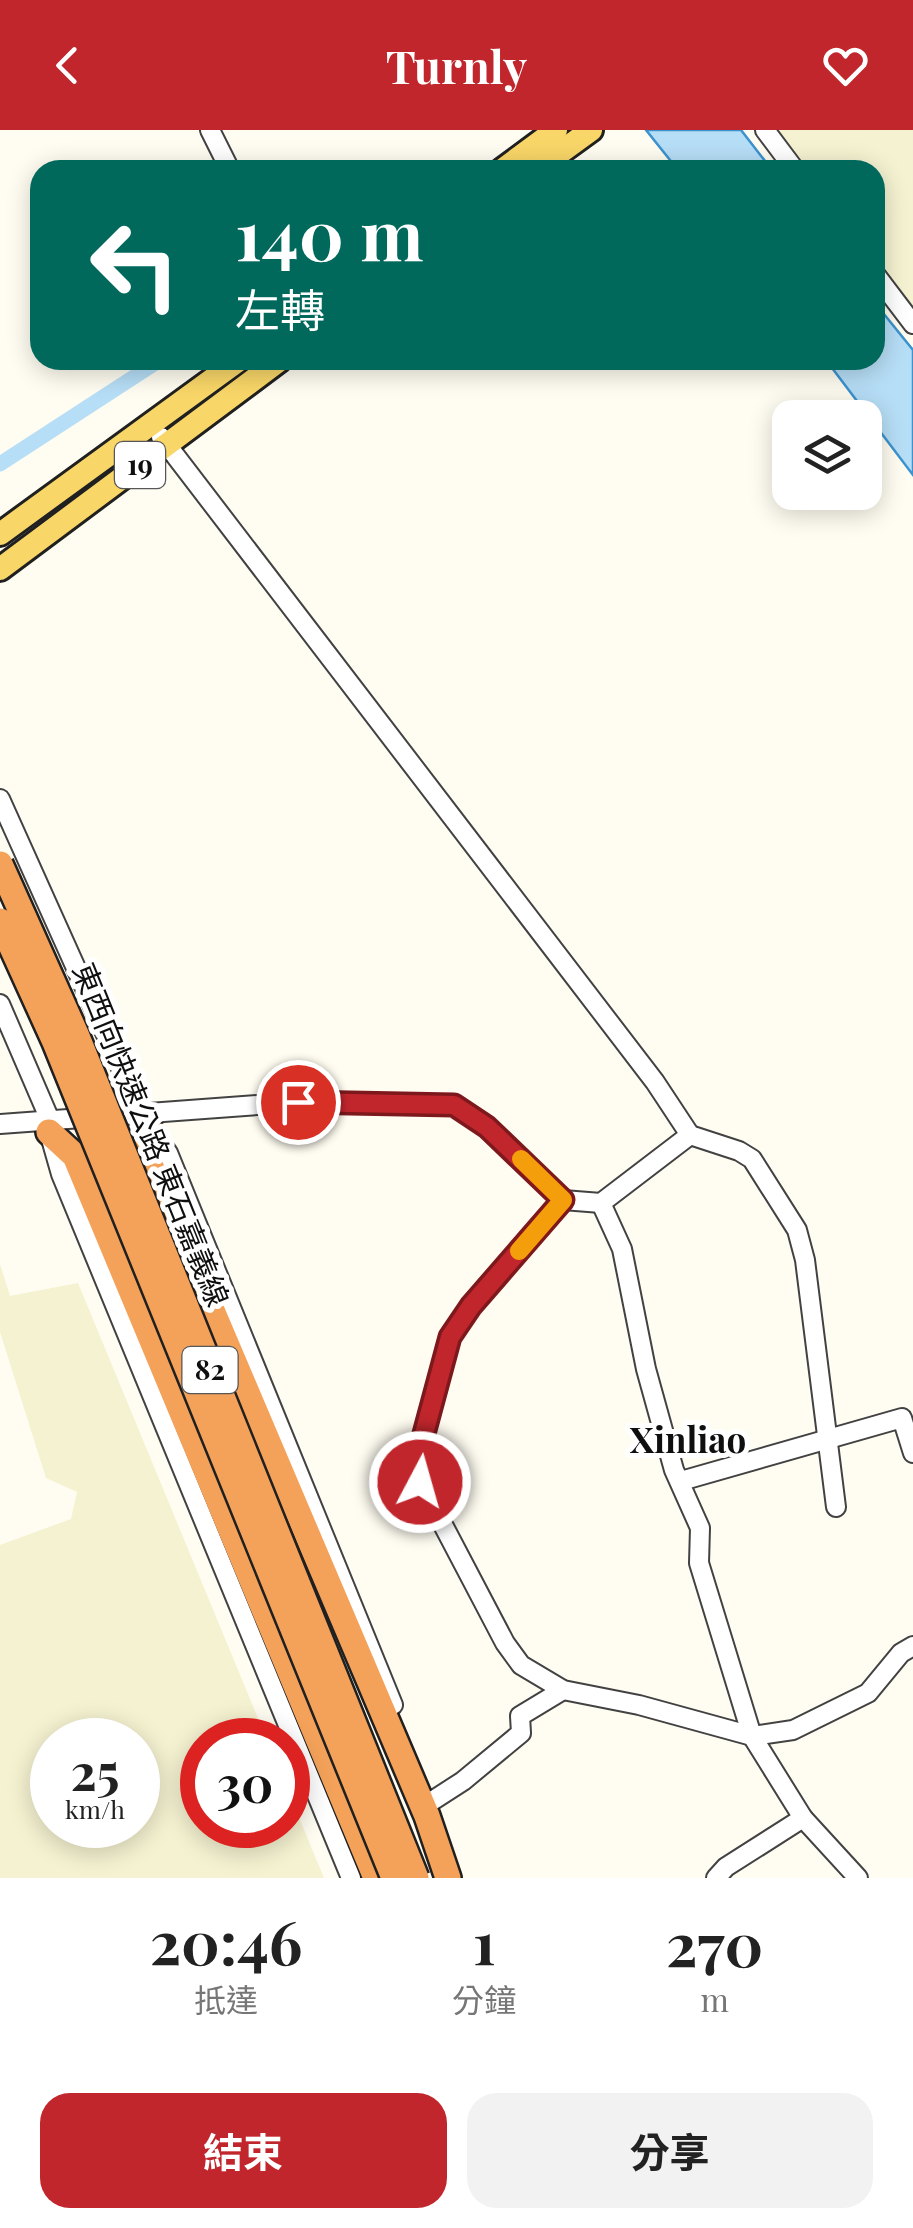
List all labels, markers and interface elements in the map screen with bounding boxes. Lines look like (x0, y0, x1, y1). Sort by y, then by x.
text: Turnly (386, 35, 527, 95)
icon: back (40, 38, 95, 93)
icon: heart (818, 38, 873, 93)
text: 140 m (235, 185, 424, 279)
icon: left (70, 200, 200, 330)
text: 左轉 (235, 278, 325, 338)
map controls (772, 400, 882, 510)
button: layers (772, 400, 882, 510)
road number: 19 (115, 442, 165, 488)
street label: 東西向快速公路 東石嘉義線 (64, 956, 239, 1312)
pin (256, 1060, 341, 1145)
icon: arrive (271, 1075, 326, 1130)
road number: 82 (182, 1347, 238, 1393)
district label: Xinliao (630, 1415, 746, 1462)
position arrow (368, 1430, 472, 1534)
speed limit sign: 30 (180, 1718, 310, 1848)
text: 25 (70, 1737, 120, 1804)
text: km/h (65, 1792, 125, 1825)
text: 20:46 (150, 1900, 303, 1980)
text: 1 (473, 1900, 496, 1980)
text: 270 (666, 1902, 763, 1982)
text: 抵達 (194, 1977, 258, 2020)
text: 分鐘 (452, 1977, 516, 2020)
text: m (700, 1977, 729, 2020)
button: 結束 (40, 2093, 447, 2208)
button: 分享 (467, 2093, 873, 2208)

